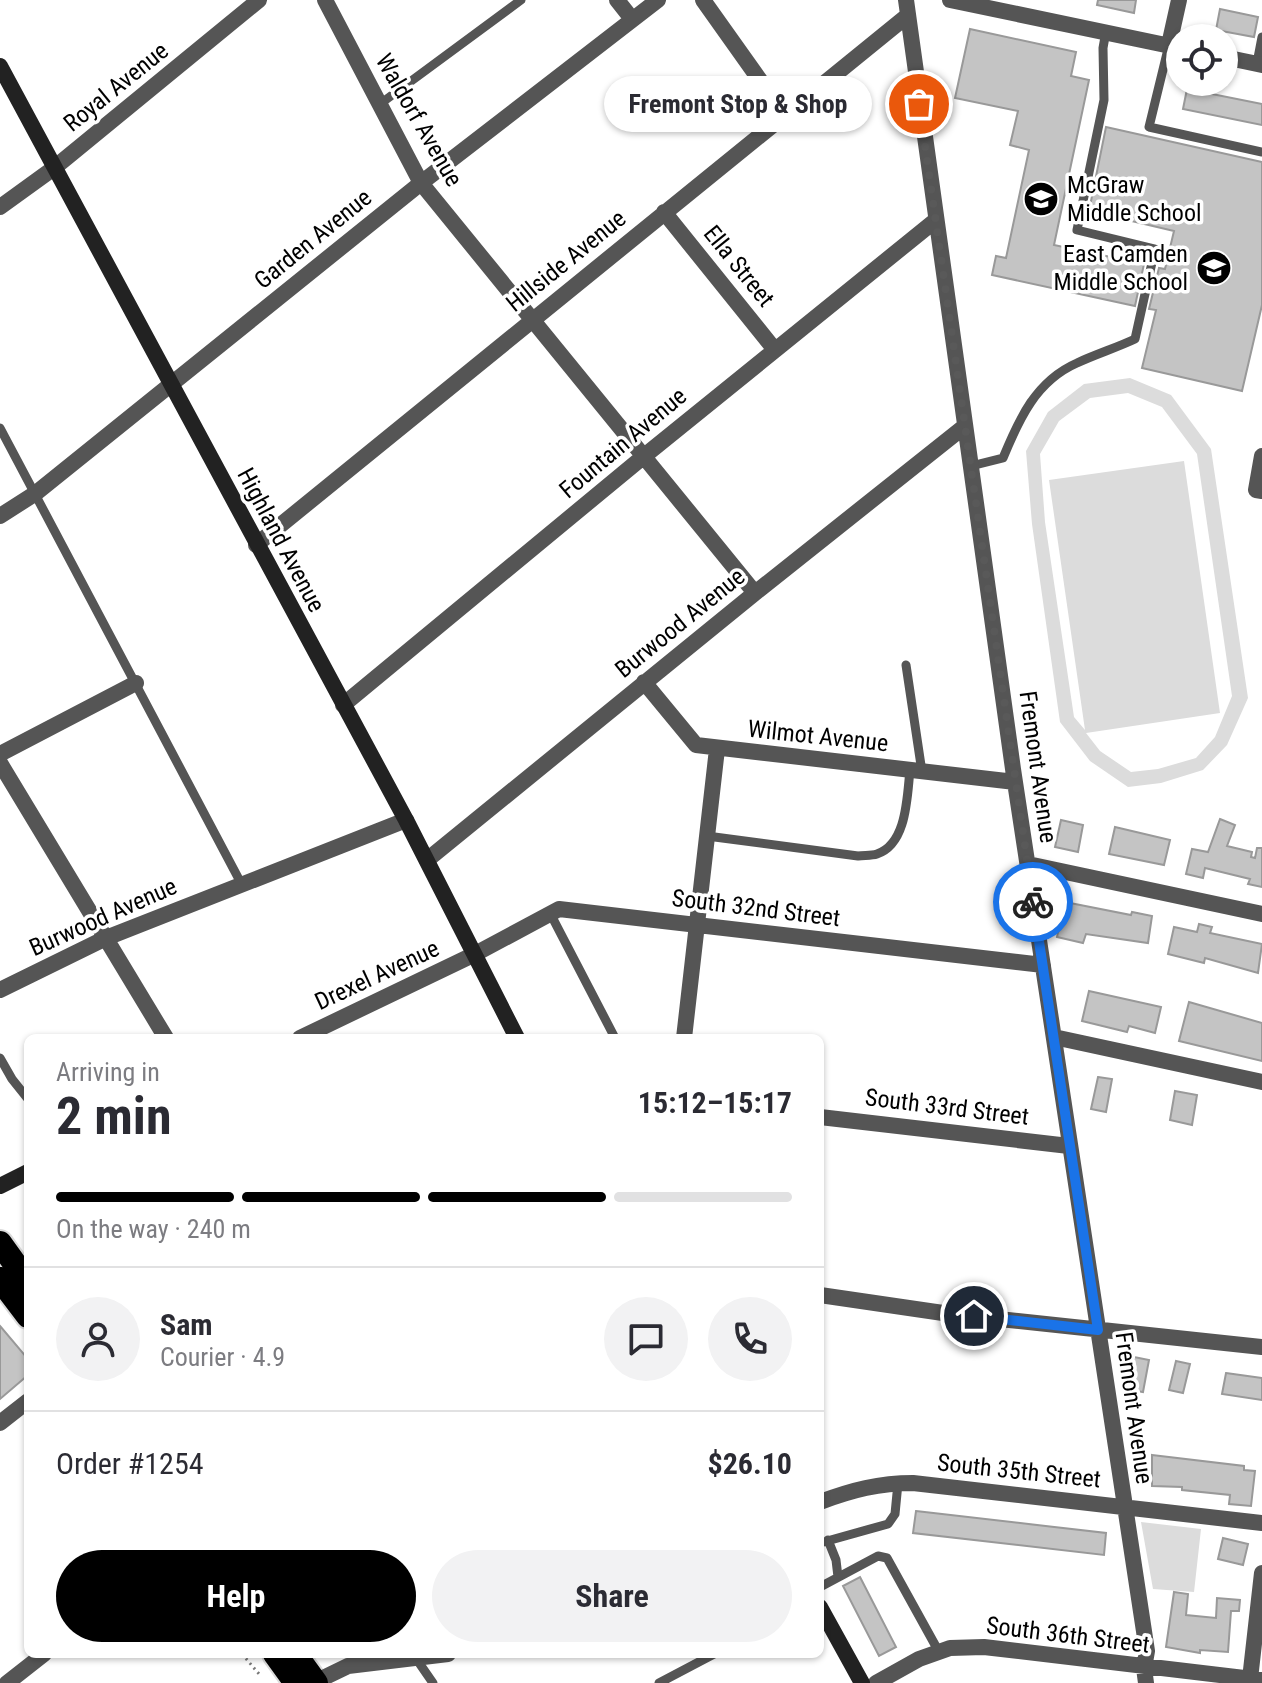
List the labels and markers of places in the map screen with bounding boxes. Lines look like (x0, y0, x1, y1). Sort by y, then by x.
pin (885, 70, 953, 138)
callout: Fremont Stop & Shop (603, 76, 871, 132)
place label: McGraw Middle School (1067, 171, 1201, 227)
school or university icon: McGraw Middle School (1022, 180, 1060, 218)
place label: East Camden Middle School (1054, 240, 1188, 296)
school or university icon: East Camden Middle School (1195, 249, 1233, 287)
pin (940, 1282, 1008, 1350)

